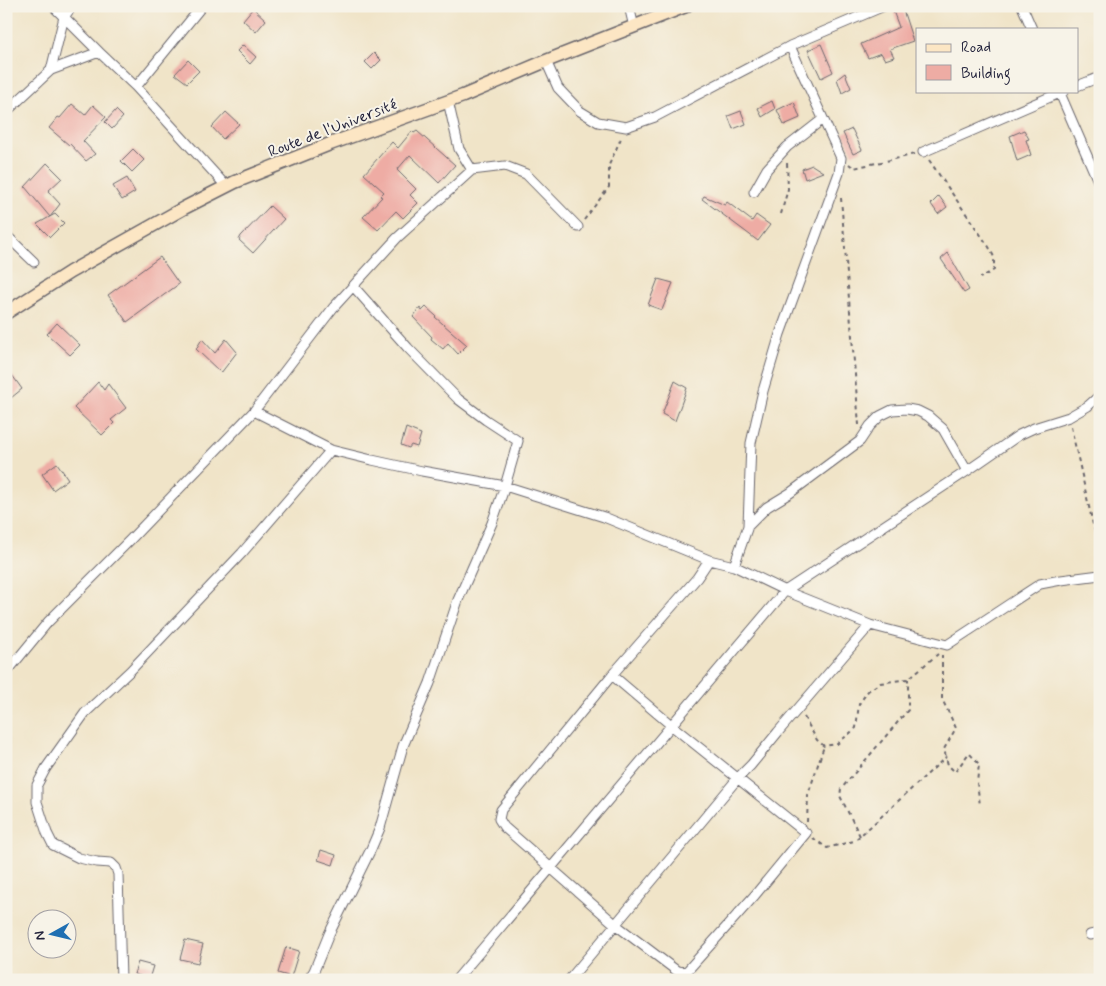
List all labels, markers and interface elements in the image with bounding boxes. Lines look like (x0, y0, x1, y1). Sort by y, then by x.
legend (916, 28, 1078, 92)
text: Road (961, 38, 991, 58)
text: Building (961, 64, 1011, 85)
street label: Route de l'Université (265, 94, 400, 163)
north arrow (28, 908, 78, 958)
text: N (31, 930, 50, 942)

